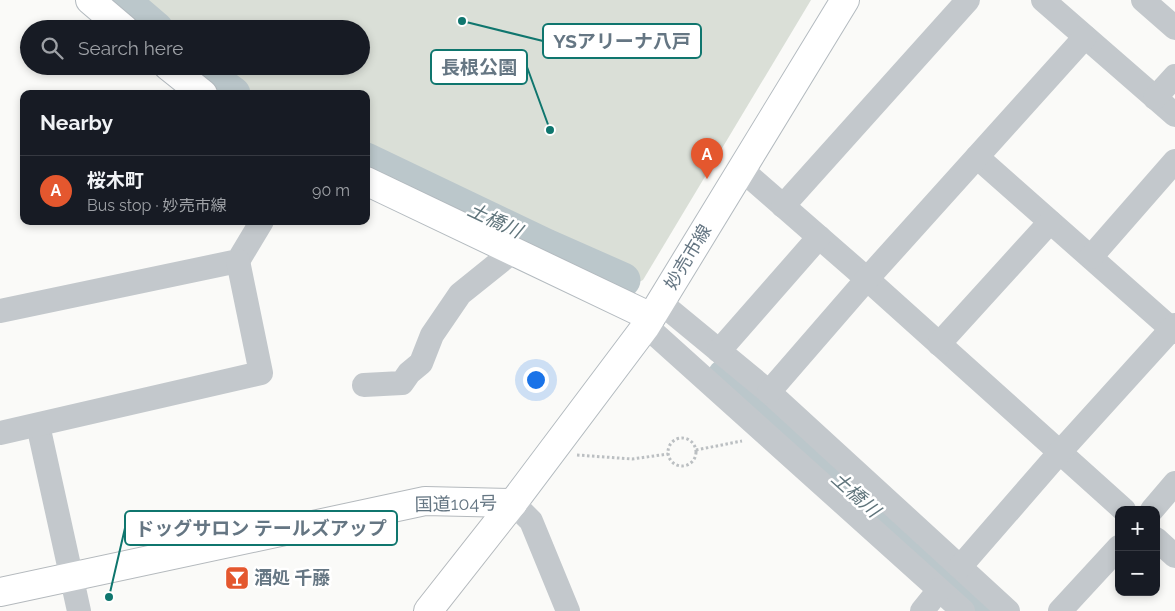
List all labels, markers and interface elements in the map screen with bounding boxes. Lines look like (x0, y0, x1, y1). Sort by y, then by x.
search box (20, 20, 370, 75)
callout: YSアリーナ八戸 (543, 24, 701, 58)
text: YSアリーナ八戸 (553, 30, 691, 52)
icon: search (38, 34, 66, 62)
text: Search here (78, 37, 184, 59)
callout: 長根公園 (431, 50, 527, 84)
text: 長根公園 (441, 56, 517, 78)
text: Nearby (40, 110, 113, 135)
pin: A (691, 138, 723, 179)
text: 桜木町 (87, 169, 144, 191)
text: A (51, 181, 61, 200)
text: 90 m (312, 181, 350, 200)
text: Bus stop · 妙売市線 (87, 196, 227, 215)
water label: 土橋川 (465, 198, 527, 243)
street label: 妙売市線 (660, 220, 715, 293)
your location (523, 367, 549, 393)
water label: 土橋川 (827, 467, 886, 523)
street label: 国道104号 (415, 492, 497, 515)
map controls (1115, 506, 1160, 596)
button: + (1115, 506, 1160, 551)
callout: ドッグサロン テールズアップ (125, 511, 397, 545)
text: ドッグサロン テールズアップ (135, 517, 387, 539)
button: − (1115, 551, 1160, 596)
bar icon: 酒処 千藤 (224, 565, 250, 591)
place label: 酒処 千藤 (254, 567, 330, 588)

